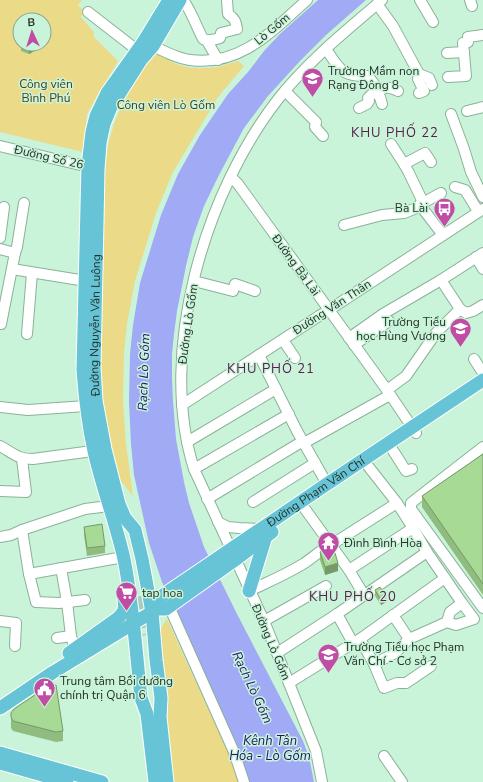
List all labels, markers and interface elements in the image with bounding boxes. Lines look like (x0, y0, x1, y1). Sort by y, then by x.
street label: Lò Gốm (251, 9, 293, 49)
north arrow (12, 12, 52, 52)
text: B (27, 15, 36, 30)
place label: Trường Mầm non Rạng Đông 8 (328, 63, 419, 93)
school or university icon: Trường Mầm non Rạng Đông 8 (300, 65, 326, 98)
park label: Công viên Bình Phú (19, 76, 73, 106)
park label: Công viên Lò Gốm (117, 97, 215, 113)
district label: KHU PHỐ 22 (351, 122, 439, 142)
street label: Đường Số 26 (12, 141, 85, 173)
bus stop icon: Bà Lài (431, 195, 457, 228)
place label: Bà Lài (395, 200, 428, 216)
street label: Đường Bà Lài (268, 230, 324, 299)
street label: Đường Nguyễn Văn Luông (86, 254, 104, 398)
street label: Đường Văn Thân (289, 276, 374, 339)
street label: Đường Lò Gốm (174, 283, 202, 366)
place label: Trường Tiểu học Hùng Vương (356, 314, 446, 344)
school or university icon: Trường Tiểu học Hùng Vương (448, 316, 474, 349)
water label: Rạch Lò Gốm (134, 333, 154, 411)
district label: KHU PHỐ 21 (227, 358, 315, 378)
street label: Đường Phạm Văn Chí (263, 452, 369, 531)
temple icon: Đình Bình Hòa (315, 530, 341, 563)
place label: Đình Bình Hòa (343, 535, 422, 551)
supermarket icon: tap hoa (113, 580, 139, 613)
place label: tap hoa (142, 585, 183, 601)
district label: KHU PHỐ 20 (309, 586, 397, 606)
street label: Đường Lò Gốm (247, 601, 294, 682)
place label: Trường Tiểu học Phạm Văn Chí - Cơ sở 2 (343, 639, 464, 669)
school or university icon: Trường Tiểu học Phạm Văn Chí - Cơ sở 2 (316, 641, 342, 674)
water label: Rạch Lò Gốm (228, 648, 277, 726)
place label: Trung tâm Bồi dưỡng chính trị Quận 6 (60, 673, 173, 703)
public building icon: Trung tâm Bồi dưỡng chính trị Quận 6 (32, 675, 58, 708)
water label: Kênh Tân Hóa - Lò Gốm (229, 732, 311, 765)

